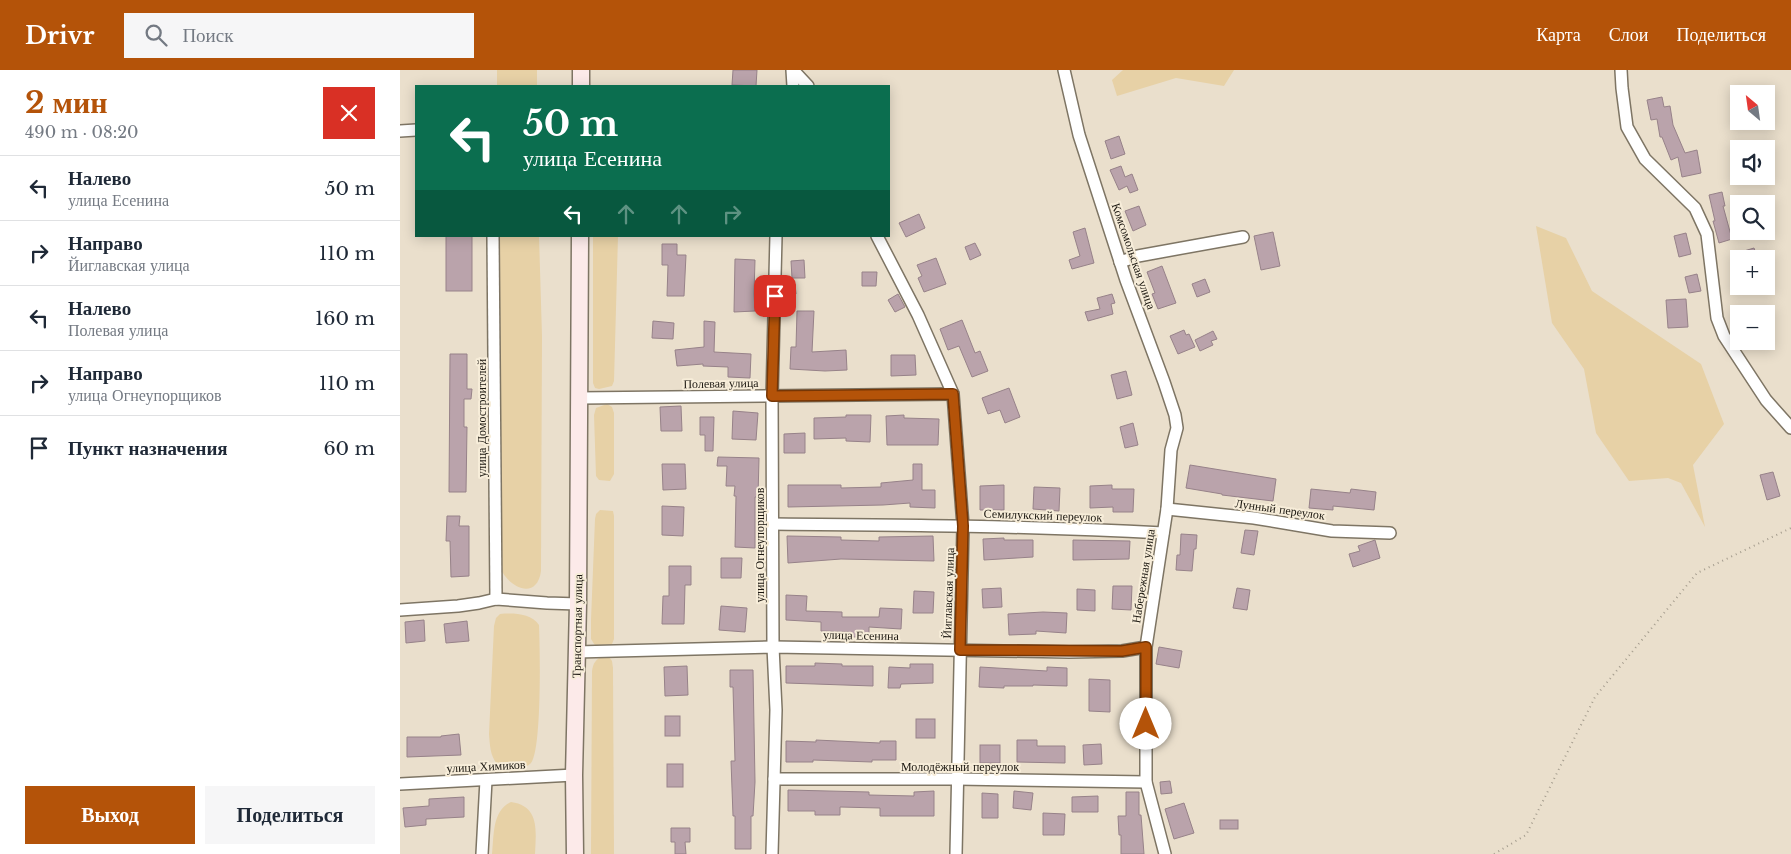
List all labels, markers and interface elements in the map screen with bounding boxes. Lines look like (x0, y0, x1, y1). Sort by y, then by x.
search box (124, 13, 474, 58)
text: Drivr (25, 21, 94, 50)
icon: search (142, 21, 170, 49)
text: Поиск (182, 24, 233, 47)
text: Карта (1536, 24, 1581, 46)
text: Слои (1609, 24, 1648, 46)
text: Поделиться (1676, 24, 1766, 46)
text: 2 мин (25, 84, 108, 121)
north arrow (1730, 85, 1775, 130)
map controls (1730, 85, 1775, 350)
button: close (323, 87, 375, 139)
text: 50 m (523, 102, 618, 145)
icon: left (440, 105, 505, 170)
text: 490 m · 08:20 (25, 122, 139, 142)
button: sound (1730, 140, 1775, 185)
text: улица Есенина (523, 145, 662, 172)
text: Налево (68, 167, 131, 190)
icon: left (25, 174, 53, 202)
text: 50 m (325, 177, 375, 200)
text: улица Есенина (68, 190, 169, 210)
button: search (1730, 195, 1775, 240)
icon: left (559, 200, 587, 228)
icon: ahead (612, 200, 640, 228)
icon: ahead (665, 200, 693, 228)
icon: right (718, 200, 746, 228)
street label: Комсомольская улица (1109, 201, 1159, 312)
text: Направо (68, 232, 143, 255)
icon: right (25, 239, 53, 267)
text: 110 m (319, 242, 375, 265)
button: + (1730, 250, 1775, 295)
text: Йиглавская улица (68, 255, 190, 275)
pin (754, 275, 796, 317)
icon: arrive (761, 282, 789, 310)
text: Налево (68, 297, 131, 320)
icon: left (25, 304, 53, 332)
button: − (1730, 305, 1775, 350)
text: 160 m (315, 307, 375, 330)
text: Полевая улица (68, 320, 168, 340)
street label: улица Домостроителей (474, 358, 489, 477)
text: Направо (68, 362, 143, 385)
icon: right (25, 369, 53, 397)
text: 110 m (319, 372, 375, 395)
street label: Полевая улица (683, 375, 759, 391)
text: улица Огнеупорщиков (68, 385, 221, 405)
icon: arrive (25, 434, 53, 462)
text: Пункт назначения (68, 437, 228, 460)
text: 60 m (323, 437, 375, 460)
street label: улица Огнеупорщиков (752, 487, 767, 603)
street label: Лунный переулок (1234, 495, 1326, 523)
street label: Семилукский переулок (984, 505, 1103, 525)
street label: Набережная улица (1128, 527, 1158, 624)
street label: Йиглавская улица (939, 546, 957, 639)
street label: Транспортная улица (569, 573, 585, 678)
street label: улица Есенина (823, 627, 900, 643)
position arrow (1119, 697, 1171, 749)
street label: улица Химиков (446, 756, 526, 776)
street label: Молодёжный переулок (901, 759, 1019, 774)
button: Выход (25, 786, 195, 844)
button: Поделиться (205, 786, 375, 844)

